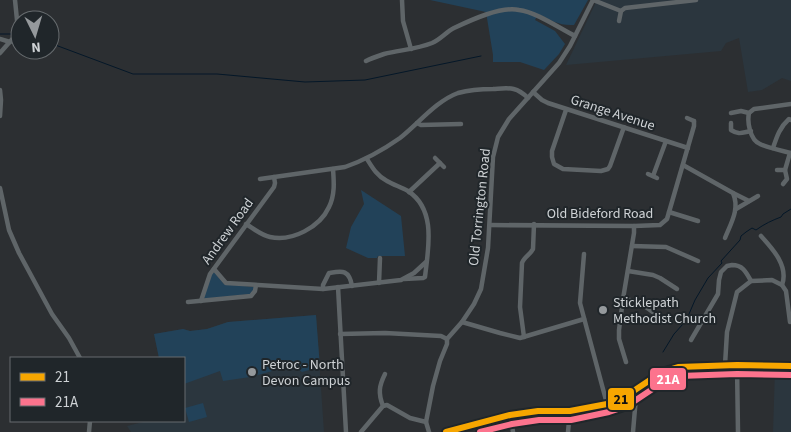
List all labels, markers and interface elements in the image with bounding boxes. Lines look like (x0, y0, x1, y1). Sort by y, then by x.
north arrow (10, 10, 60, 60)
text: N (31, 37, 42, 57)
street label: Grange Avenue (568, 90, 658, 136)
street label: Old Torrington Road (464, 147, 496, 267)
street label: Andrew Road (197, 194, 259, 269)
street label: Old Bideford Road (547, 204, 653, 224)
place label: Sticklepath Methodist Church (613, 293, 716, 329)
marker: Sticklepath Methodist Church (597, 304, 609, 316)
place label: Petroc - North Devon Campus (262, 355, 350, 391)
legend (10, 357, 185, 422)
marker: Petroc - North Devon Campus (246, 366, 258, 378)
text: 21 (55, 367, 70, 388)
line badge: 21A (649, 367, 687, 391)
text: 21A (657, 370, 680, 390)
line badge: 21 (607, 387, 635, 411)
text: 21 (614, 390, 628, 410)
text: 21A (55, 392, 79, 413)

